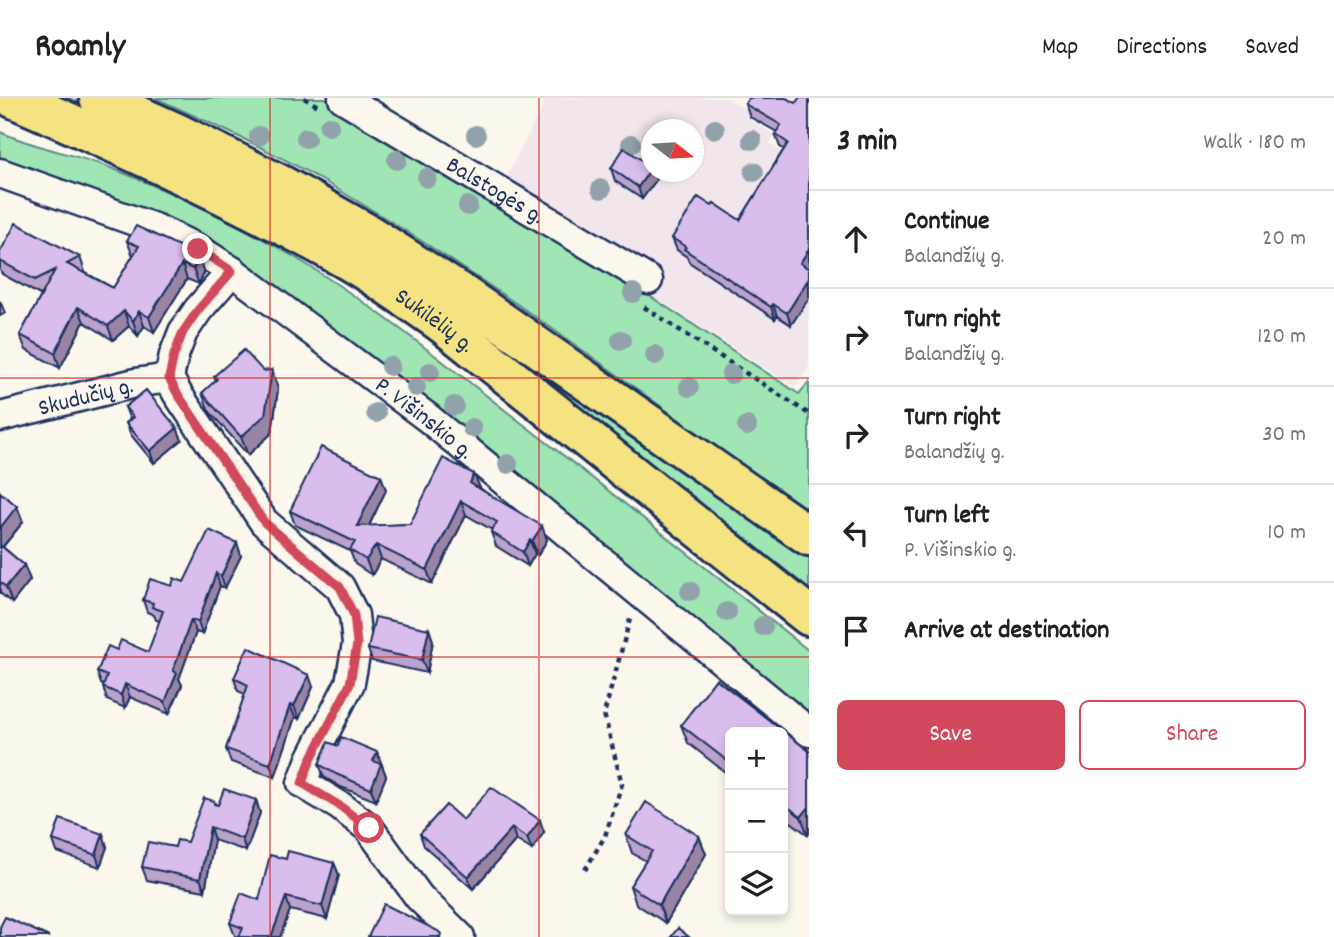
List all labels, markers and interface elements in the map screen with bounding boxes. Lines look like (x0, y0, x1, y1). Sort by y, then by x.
text: Roamly (35, 25, 125, 72)
text: Map (1042, 31, 1078, 65)
text: Directions (1116, 31, 1207, 65)
text: Saved (1245, 31, 1299, 65)
north arrow (641, 119, 704, 182)
text: 3 min (837, 122, 897, 165)
text: Walk · 180 m (1203, 127, 1306, 160)
street label: Balstogės g. (439, 149, 550, 234)
text: Continue (904, 204, 989, 241)
icon: ahead (837, 220, 875, 258)
text: 20 m (1262, 223, 1306, 256)
route end (182, 233, 213, 264)
text: Balandžių g. (904, 241, 1005, 274)
street label: Sukilėlių g. (387, 281, 481, 363)
text: Turn right (904, 302, 1001, 339)
icon: right (837, 318, 875, 356)
text: 120 m (1257, 321, 1306, 354)
text: Balandžių g. (904, 339, 1005, 372)
street label: Skudučių g. (35, 370, 137, 427)
street label: P. Višinskio g. (367, 370, 480, 469)
text: Turn right (904, 400, 1001, 437)
icon: right (837, 416, 875, 454)
text: 30 m (1262, 419, 1306, 452)
text: Balandžių g. (904, 437, 1005, 470)
text: Turn left (904, 498, 990, 535)
icon: left (837, 514, 875, 552)
text: 10 m (1267, 517, 1306, 550)
text: P. Višinskio g. (904, 535, 1016, 568)
icon: arrive (837, 612, 875, 650)
text: Arrive at destination (904, 613, 1109, 650)
button: Save (837, 700, 1065, 770)
button: Share (1079, 700, 1306, 770)
map controls (725, 727, 788, 916)
button: + (725, 727, 788, 790)
button: − (725, 790, 788, 853)
route start (353, 812, 384, 843)
button: layers (725, 853, 788, 916)

